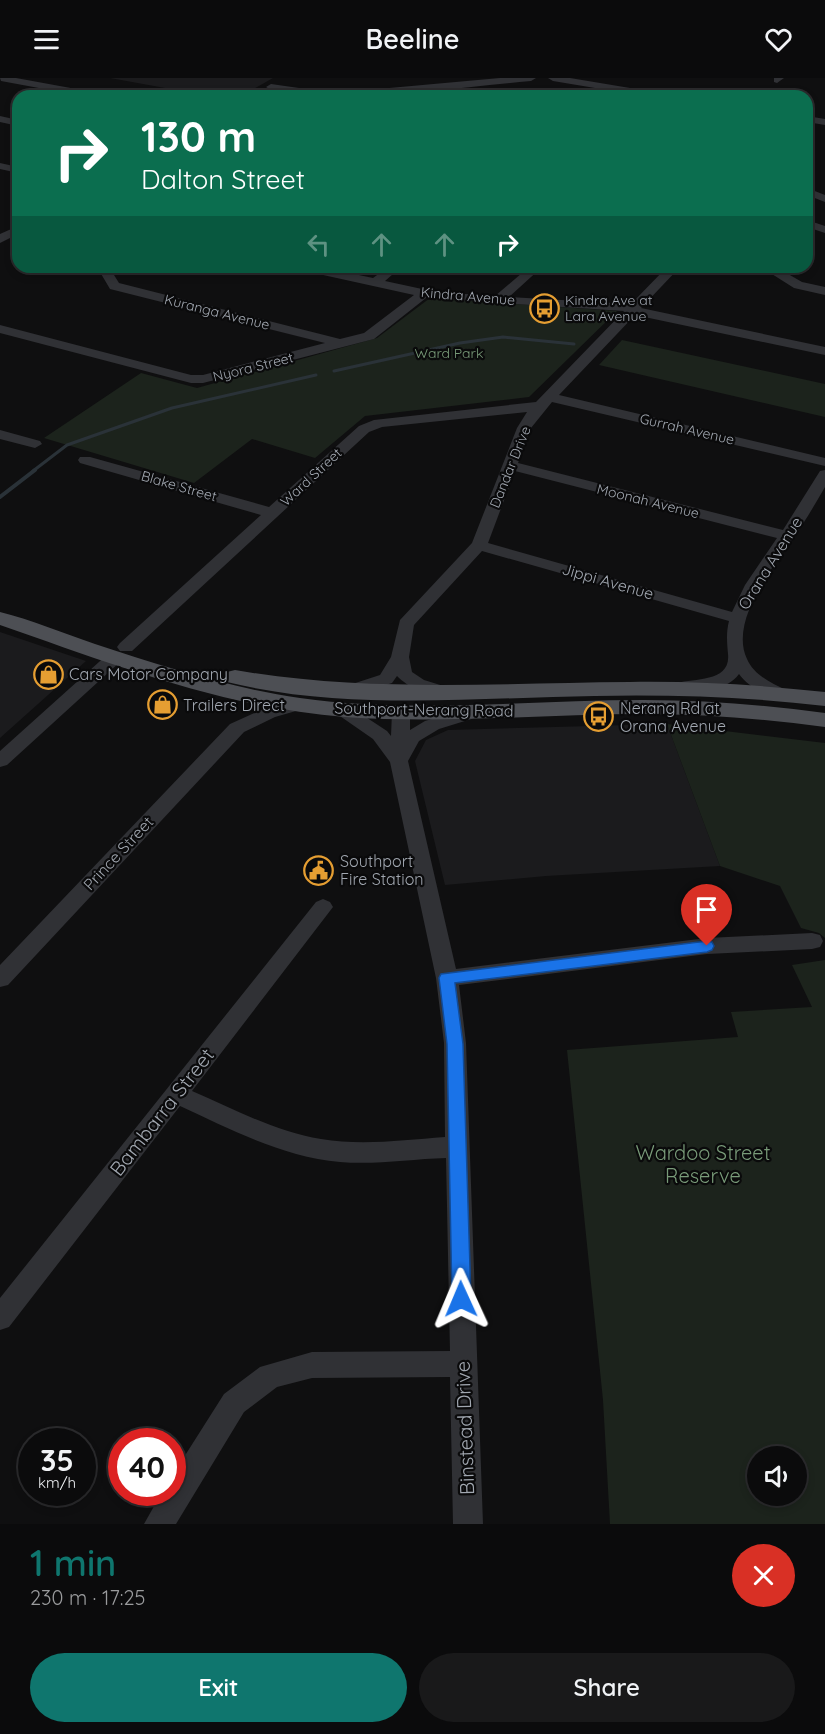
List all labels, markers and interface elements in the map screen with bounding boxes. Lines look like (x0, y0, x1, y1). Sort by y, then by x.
text: Beeline (366, 22, 459, 56)
icon: menu (30, 23, 63, 56)
icon: heart (762, 23, 795, 56)
text: 130 m (141, 110, 256, 163)
icon: right (42, 114, 120, 192)
text: Dalton Street (141, 162, 305, 196)
icon: left (302, 228, 335, 261)
icon: ahead (365, 228, 398, 261)
icon: ahead (428, 228, 461, 261)
icon: right (491, 228, 524, 261)
street label: Kindra Avenue (420, 283, 516, 309)
street label: Kuranga Avenue (162, 290, 272, 334)
place label: Kindra Ave at Lara Avenue (565, 291, 653, 325)
bus stop icon: Kindra Ave at Lara Avenue (528, 292, 560, 324)
park label: Ward Park (415, 344, 483, 362)
street label: Nyora Street (211, 348, 295, 386)
street label: Gurrah Avenue (638, 409, 736, 449)
street label: Dandar Drive (485, 423, 535, 510)
street label: Ward Street (277, 444, 346, 510)
street label: Blake Street (139, 467, 219, 505)
street label: Moonah Avenue (595, 480, 701, 522)
street label: Orana Avenue (733, 513, 807, 613)
street label: Jippi Avenue (560, 558, 656, 604)
shop icon: Cars Motor Company (32, 658, 64, 690)
place label: Cars Motor Company (69, 664, 228, 684)
shop icon: Trailers Direct (146, 689, 178, 721)
place label: Trailers Direct (183, 695, 285, 715)
street label: Southport-Nerang Road (334, 697, 514, 721)
place label: Nerang Rd at Orana Avenue (620, 698, 726, 736)
bus stop icon: Nerang Rd at Orana Avenue (583, 701, 615, 733)
street label: Prince Street (79, 812, 157, 894)
place label: Southport Fire Station (340, 851, 424, 889)
public building icon: Southport Fire Station (303, 854, 335, 886)
pin (681, 884, 732, 946)
icon: arrive (690, 893, 723, 926)
street label: Bambarra Street (104, 1043, 219, 1180)
park label: Wardoo Street Reserve (636, 1140, 771, 1188)
position arrow (429, 1267, 493, 1331)
street label: Binstead Drive (450, 1361, 479, 1495)
speed limit sign: 40 (108, 1428, 186, 1506)
text: 35 (40, 1441, 74, 1479)
map controls (747, 1446, 807, 1506)
button: sound (747, 1446, 807, 1506)
text: km/h (38, 1473, 76, 1492)
text: 1 min (30, 1540, 116, 1585)
button: close (732, 1544, 795, 1607)
text: 230 m · 17:25 (30, 1585, 145, 1610)
button: Exit (30, 1653, 407, 1722)
button: Share (419, 1653, 795, 1722)

